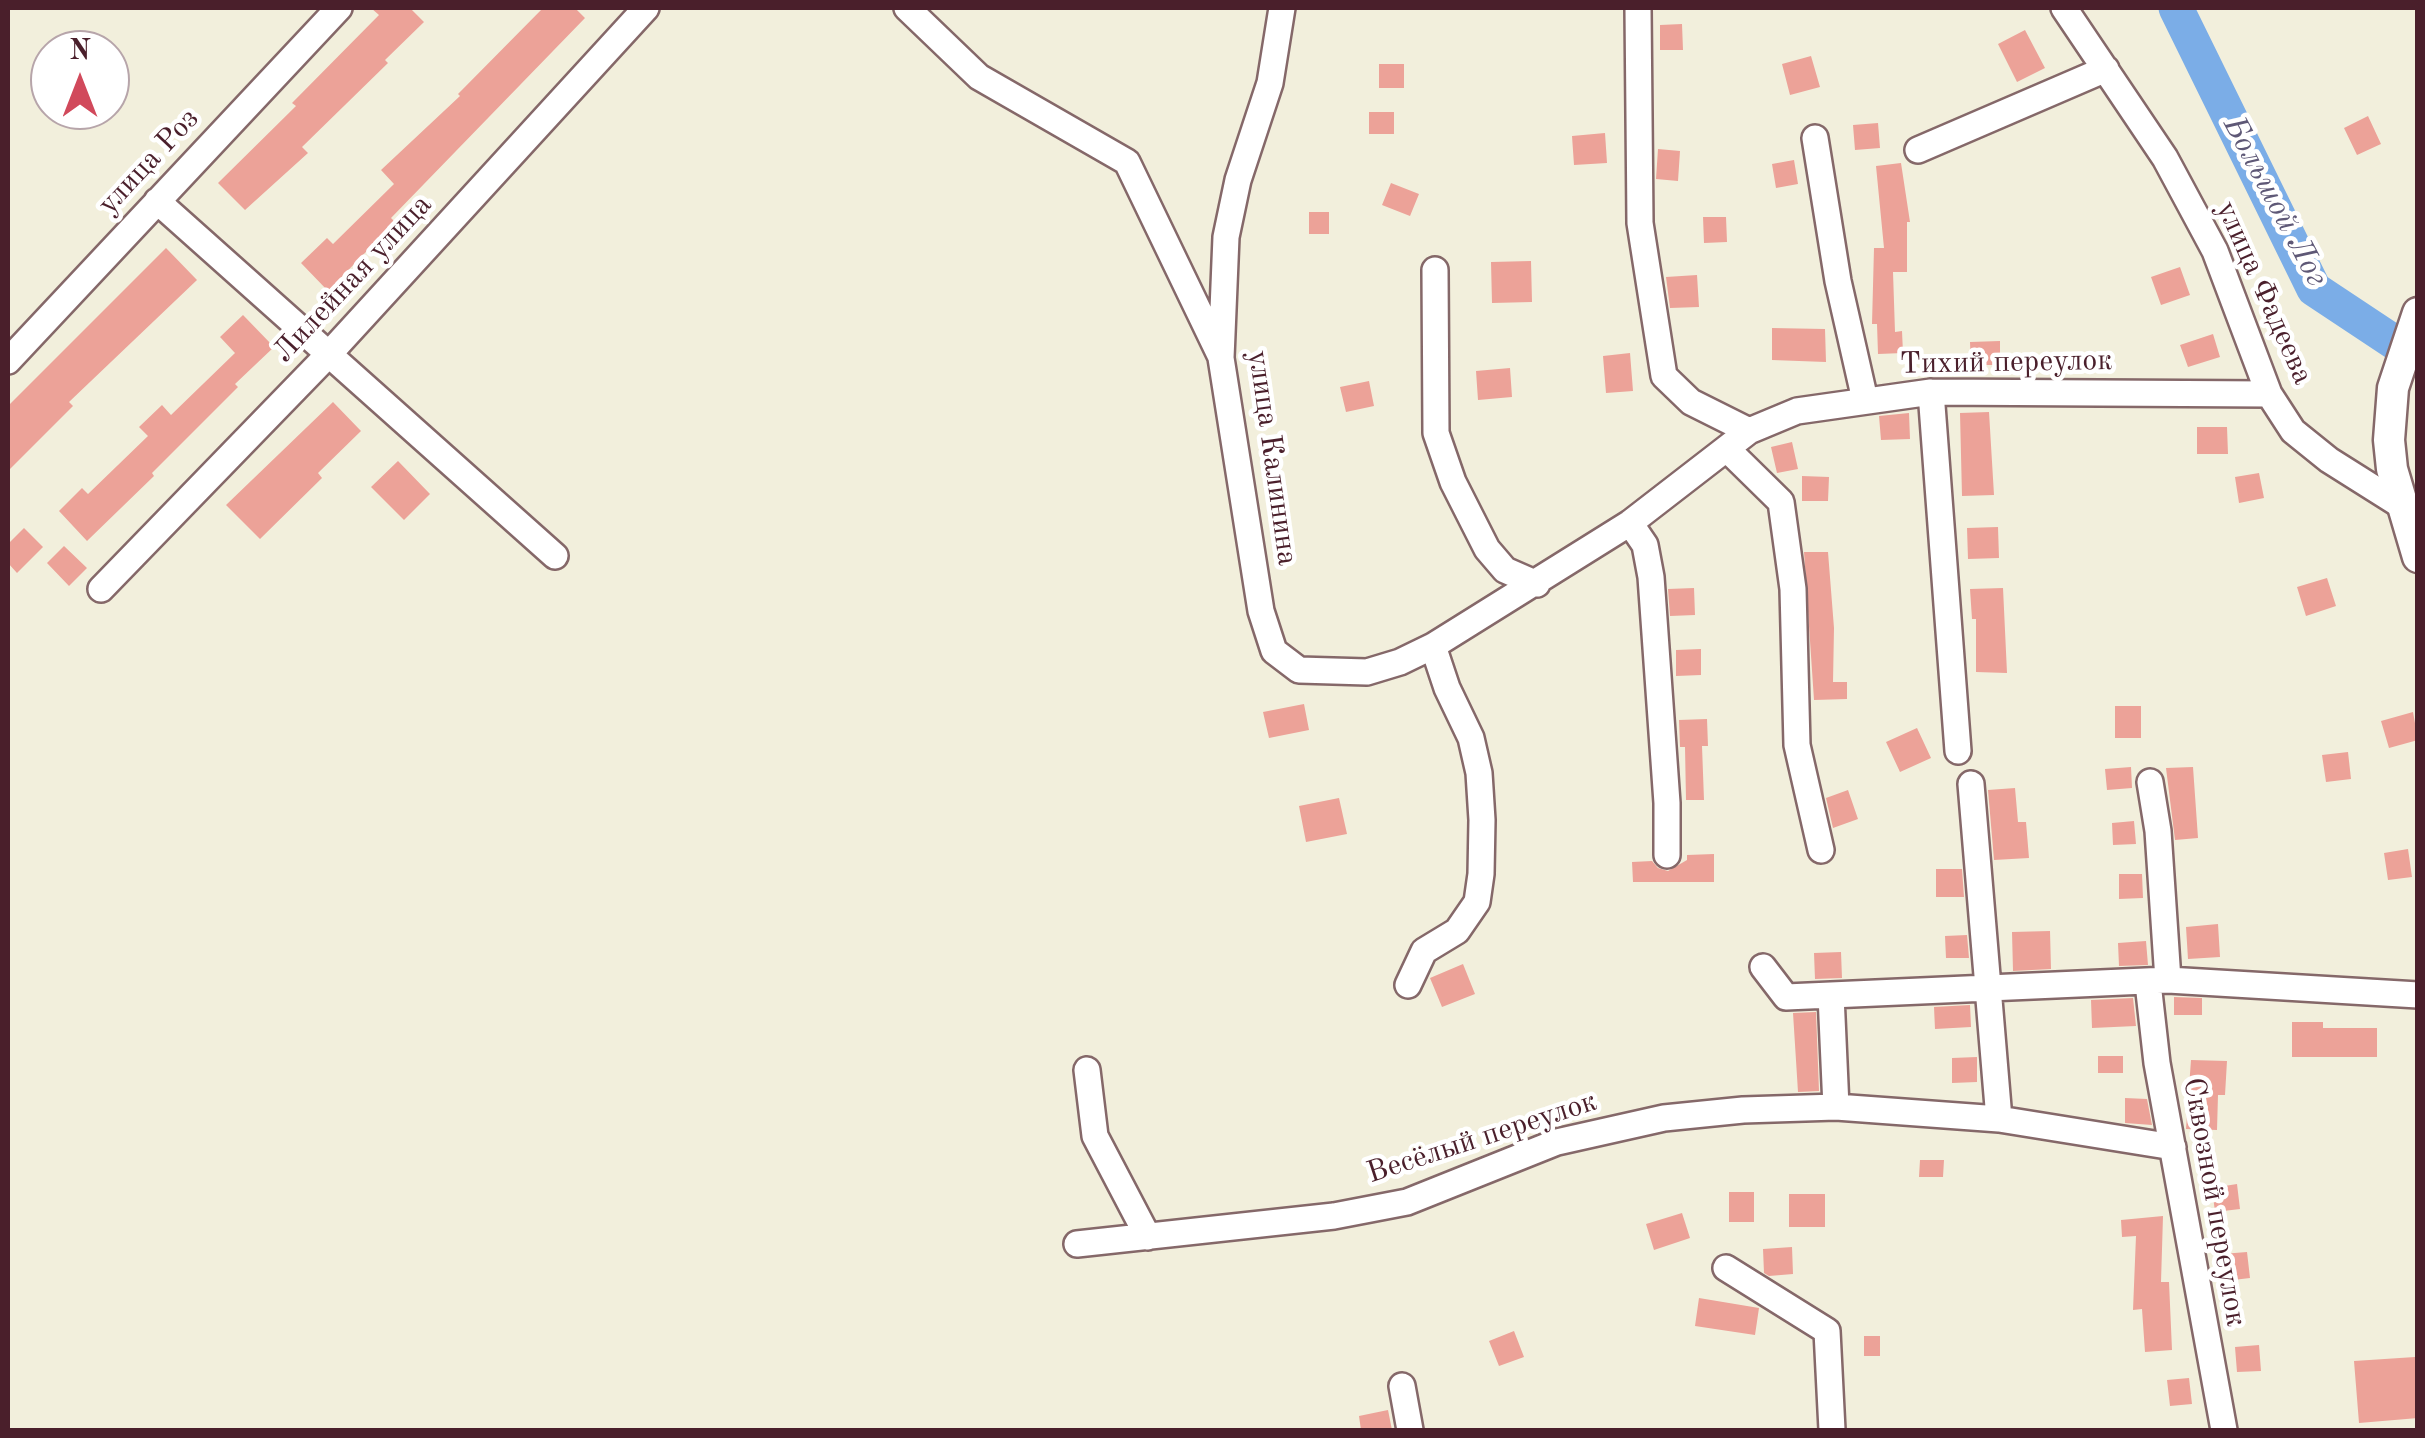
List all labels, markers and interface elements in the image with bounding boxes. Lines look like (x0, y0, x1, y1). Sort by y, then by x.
north arrow (30, 30, 130, 130)
text: N (69, 38, 91, 66)
street label: улица Роз (91, 102, 207, 222)
water label: Большой Лог (2214, 110, 2336, 294)
street label: Лилейная улица (266, 188, 440, 370)
street label: улица Фадеева (2208, 196, 2320, 390)
street label: Тихий переулок (1899, 343, 2113, 383)
street label: улица Калинина (1239, 348, 1305, 568)
street label: Сквозной переулок (2174, 1075, 2254, 1329)
street label: Весёлый переулок (1362, 1084, 1602, 1192)

